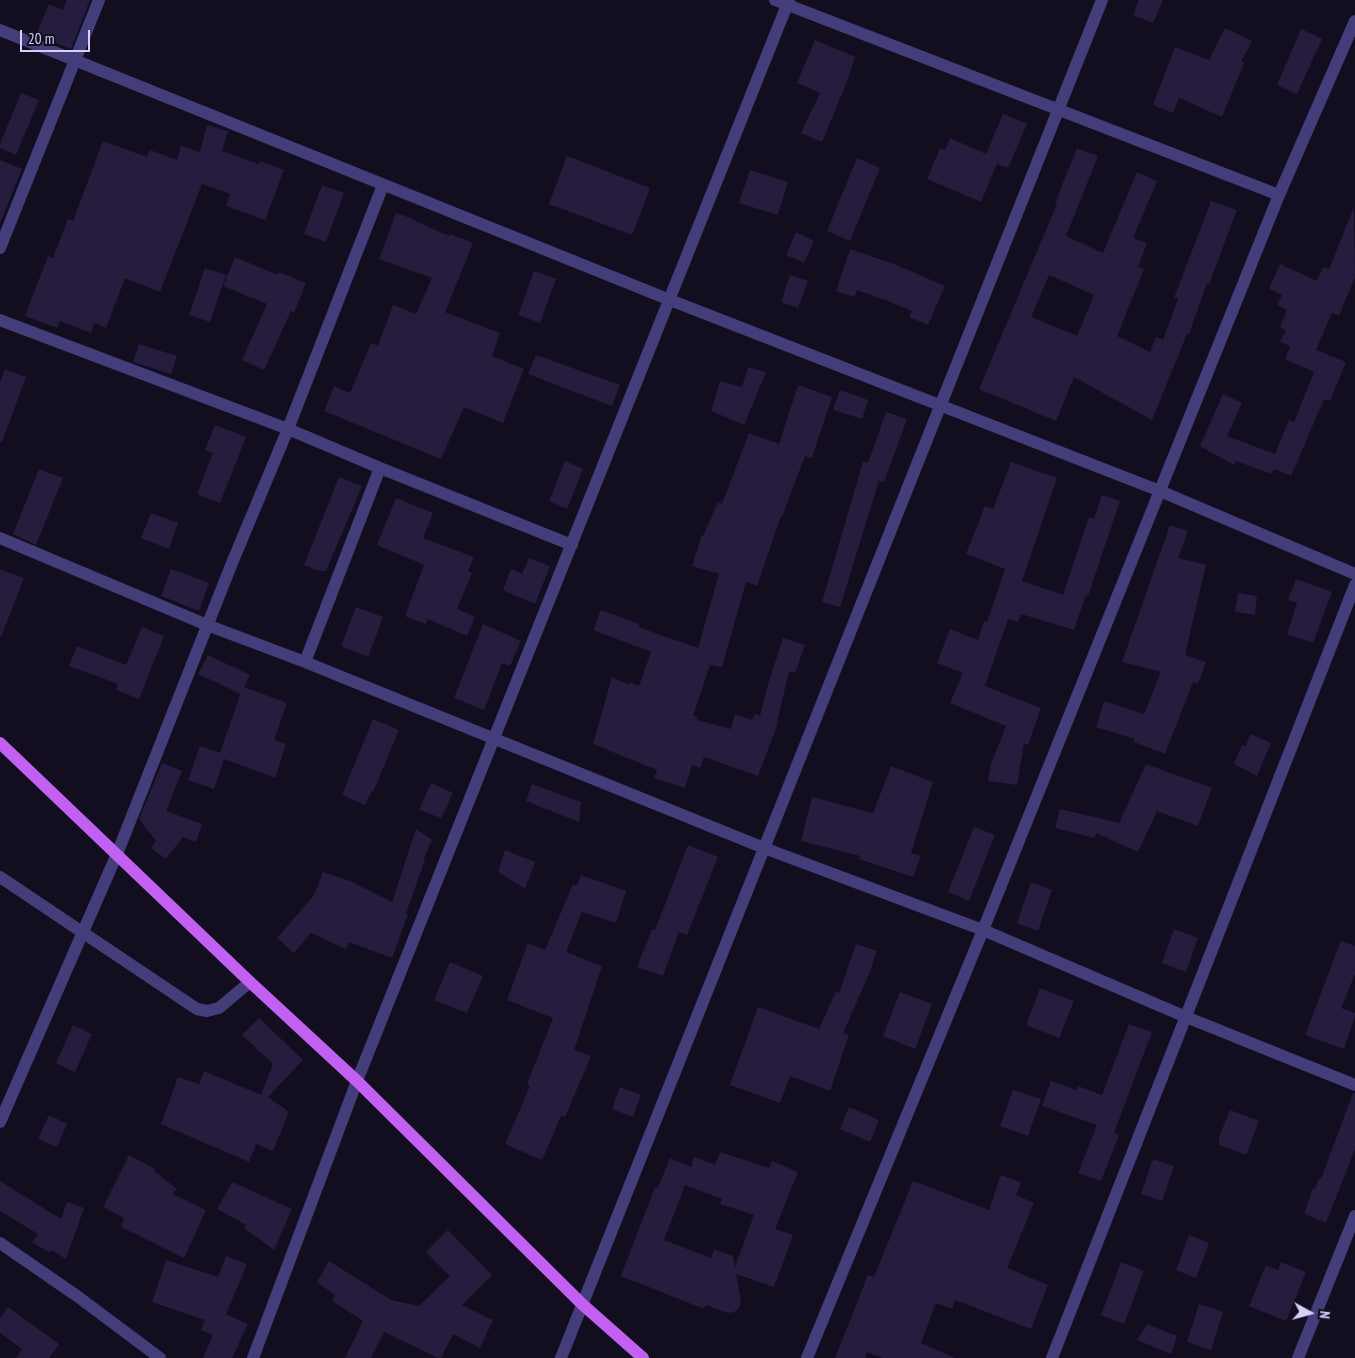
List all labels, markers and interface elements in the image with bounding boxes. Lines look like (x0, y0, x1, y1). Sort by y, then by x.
scale bar (22, 20, 92, 52)
text: 20 m (28, 29, 54, 48)
north arrow (1285, 1288, 1335, 1338)
text: N (1315, 1310, 1334, 1320)

